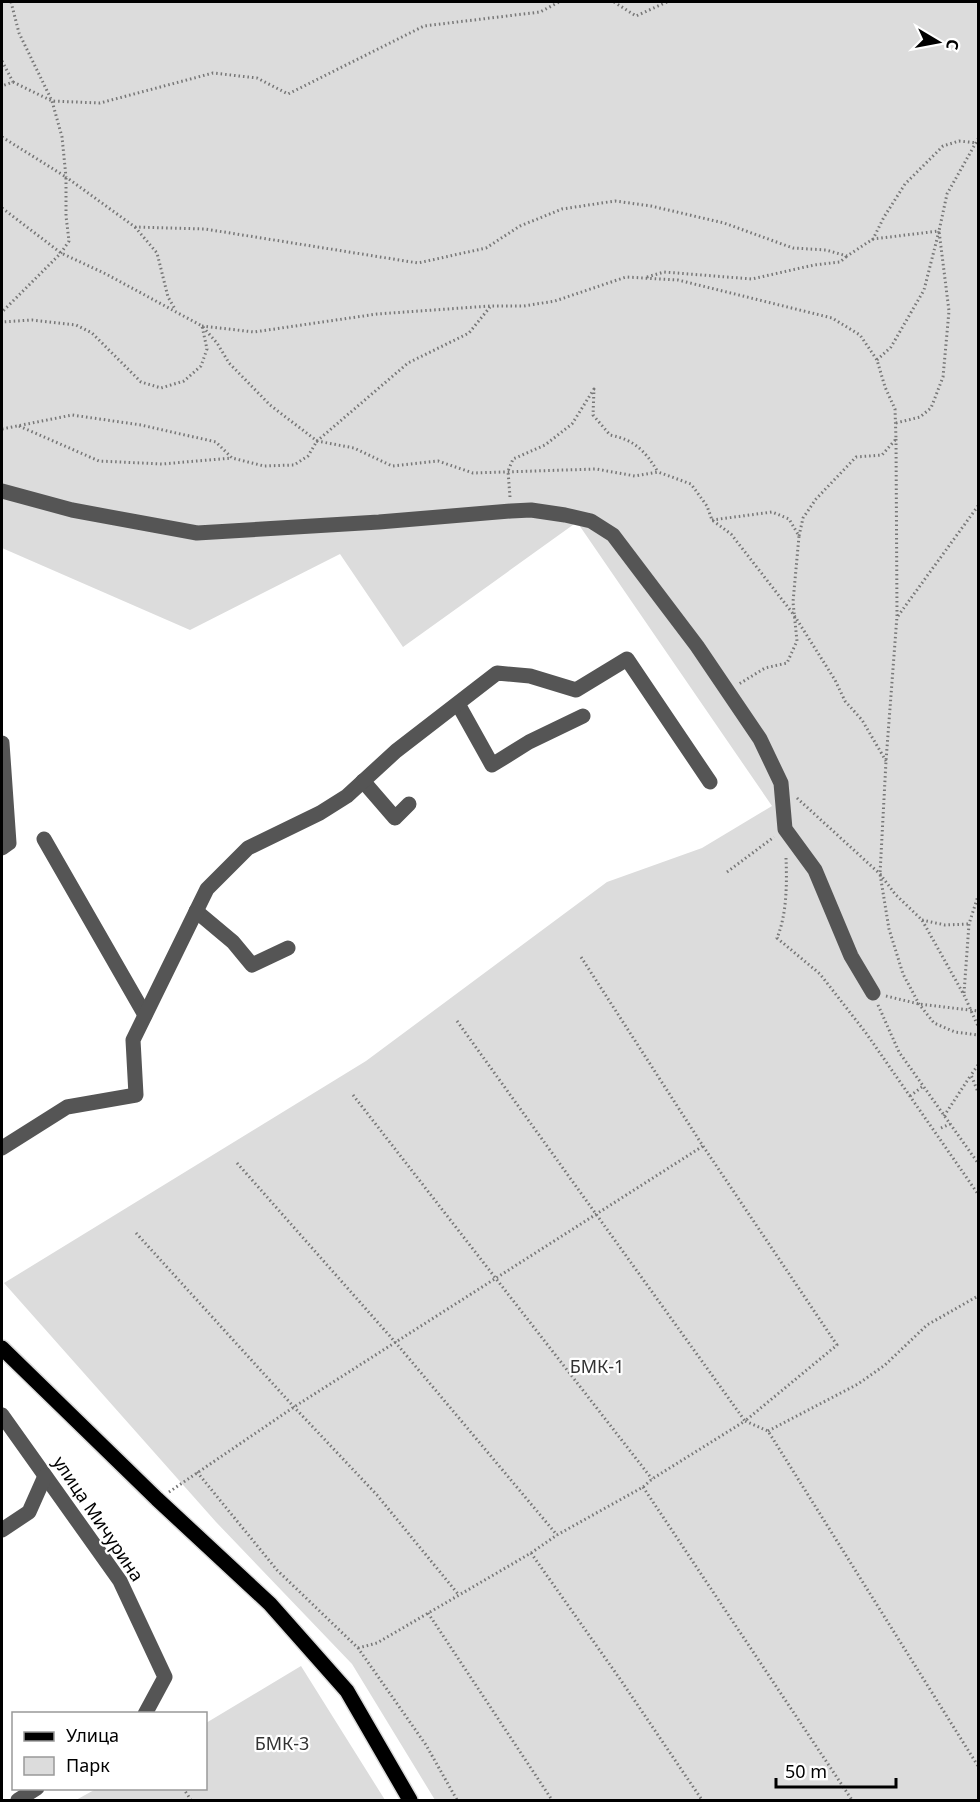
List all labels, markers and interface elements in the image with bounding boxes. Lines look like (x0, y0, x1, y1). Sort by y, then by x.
north arrow (908, 12, 968, 72)
text: С (941, 38, 965, 52)
park label: БМК-1 (570, 1354, 624, 1378)
street label: улица Мичурина (48, 1451, 150, 1586)
legend (12, 1712, 207, 1790)
text: Улица (66, 1723, 119, 1747)
park label: БМК-3 (255, 1731, 309, 1755)
scale bar (776, 1751, 896, 1789)
text: Парк (66, 1753, 110, 1777)
text: 50 m (785, 1759, 827, 1783)

